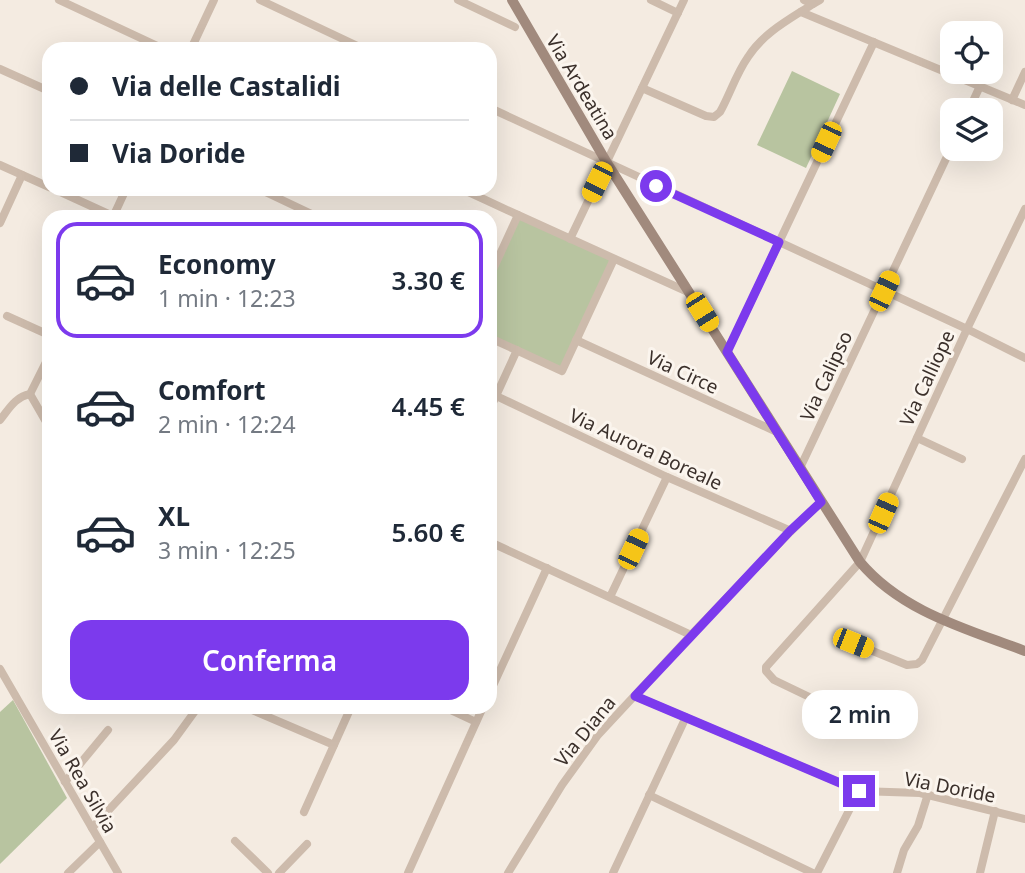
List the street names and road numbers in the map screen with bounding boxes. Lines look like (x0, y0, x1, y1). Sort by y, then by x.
street label: Via Ardeatina (540, 29, 624, 145)
street label: Via Calliope (893, 326, 961, 430)
street label: Via Calipso (794, 327, 858, 425)
street label: Via Circe (643, 344, 723, 400)
street label: Via Aurora Boreale (565, 402, 727, 496)
street label: Via Diana (549, 690, 621, 772)
street label: Via Rea Silvia (43, 724, 123, 838)
street label: Via Doride (902, 765, 998, 809)

